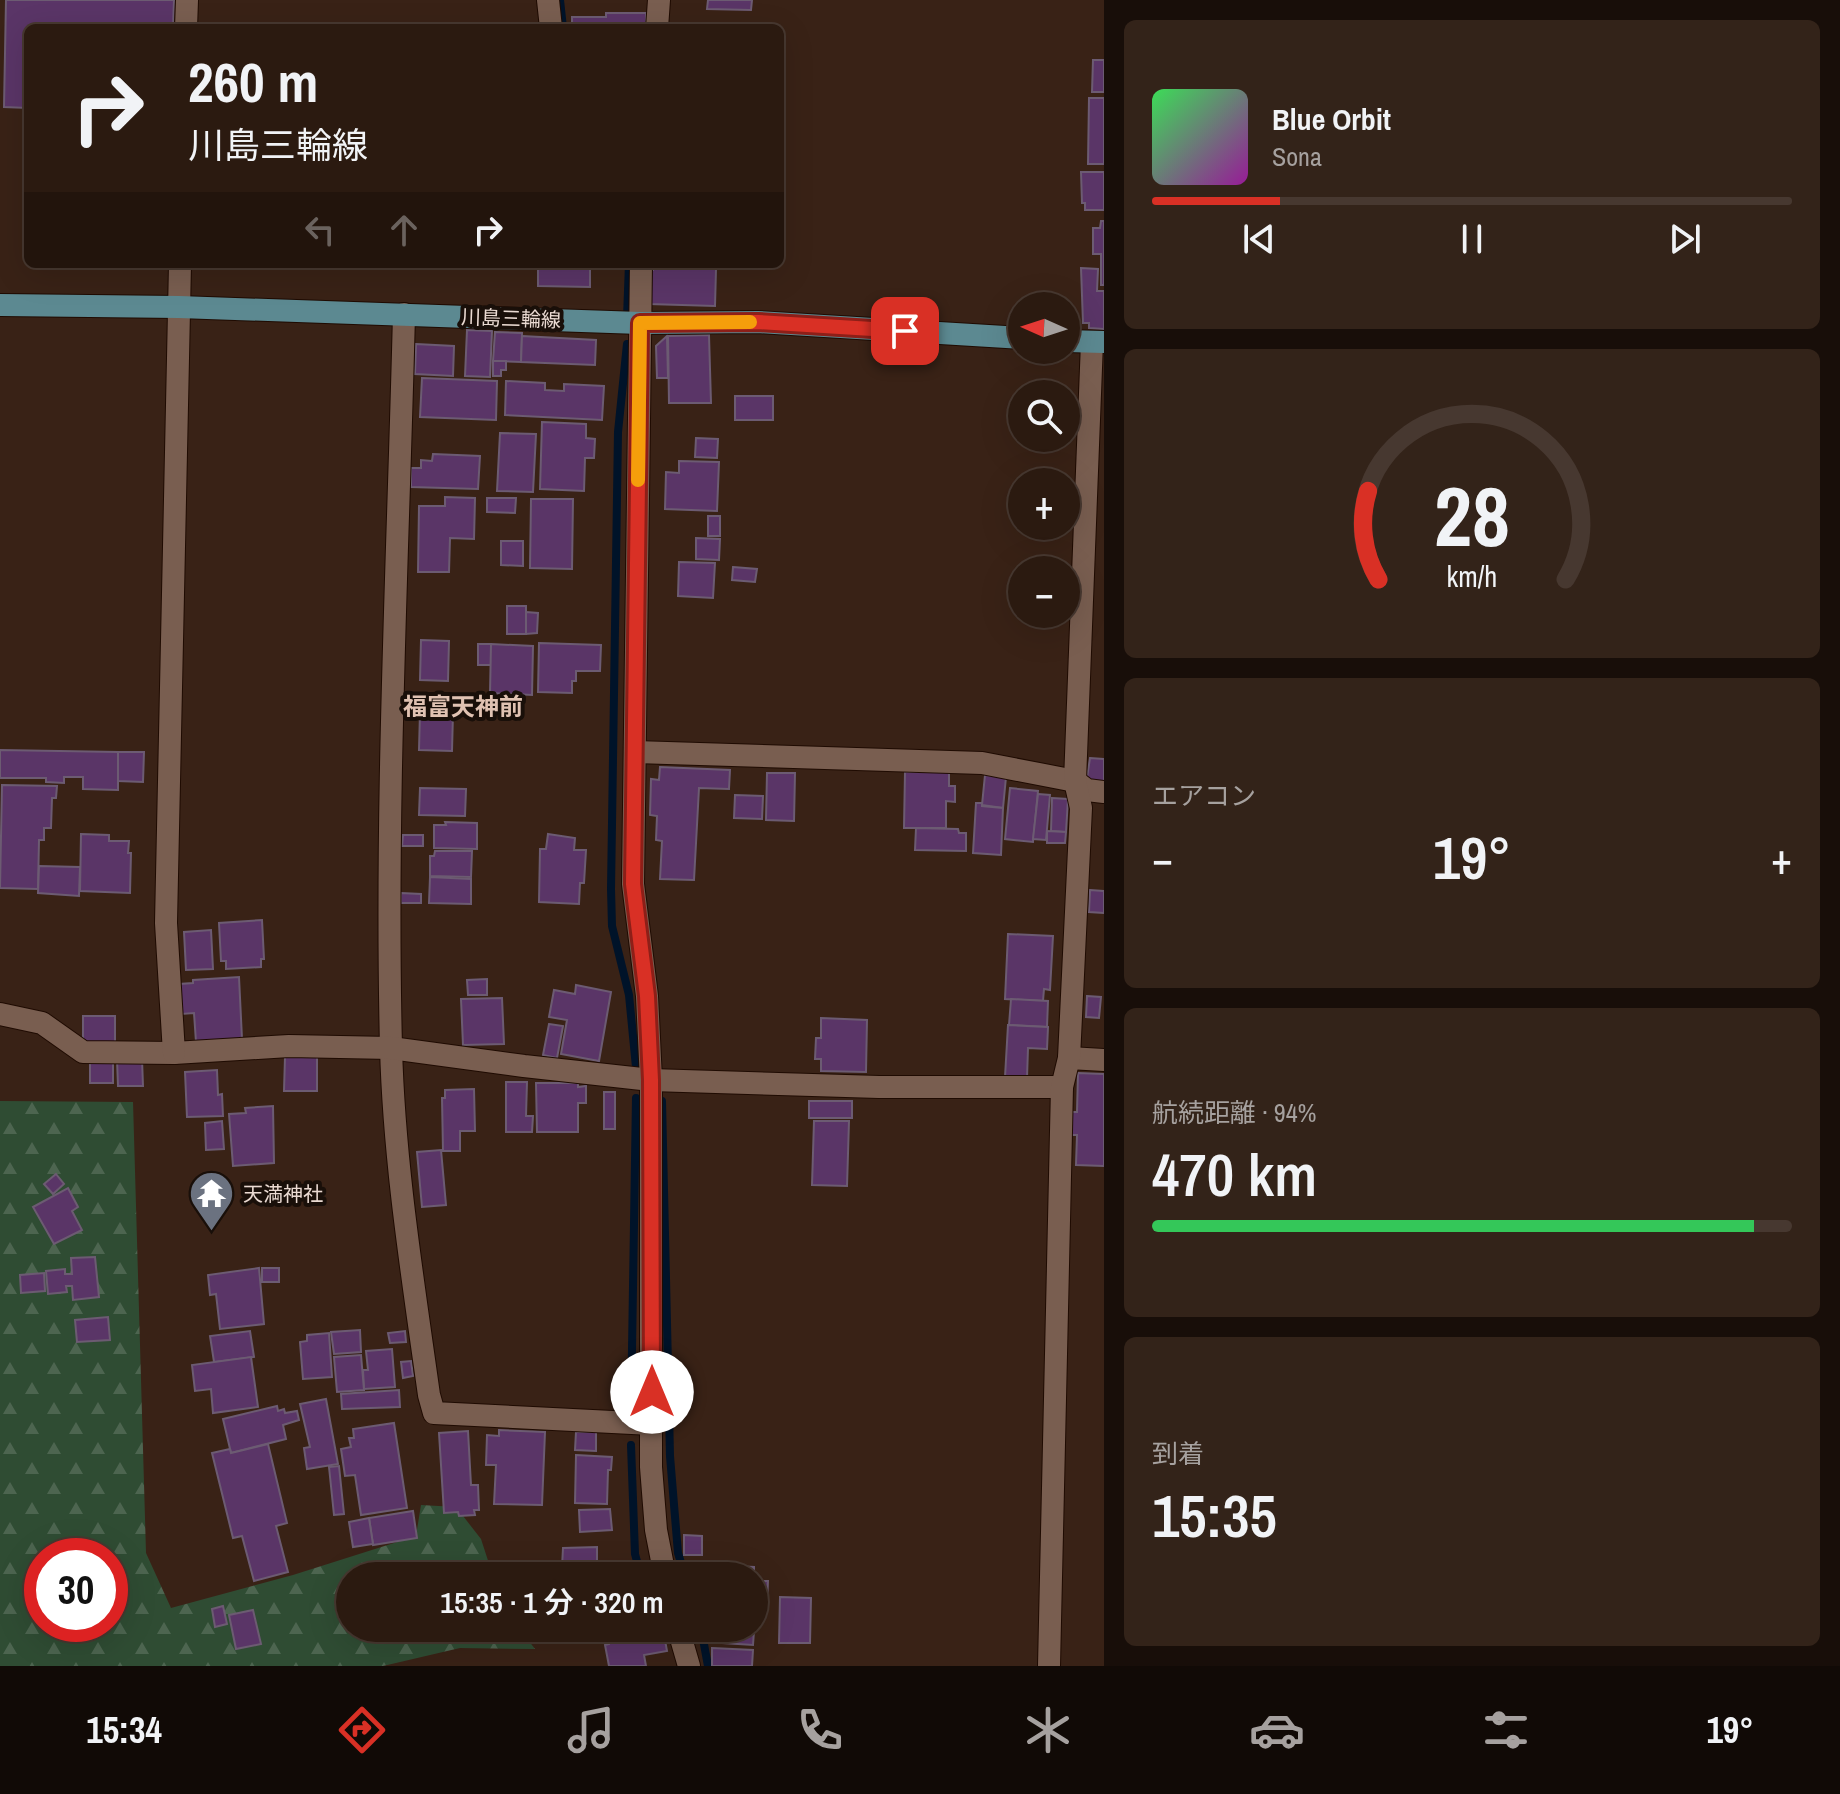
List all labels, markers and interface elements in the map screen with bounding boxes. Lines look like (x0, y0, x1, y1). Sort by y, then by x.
text: 260 m (188, 44, 318, 119)
icon: right (56, 56, 160, 160)
text: Blue Orbit (1272, 99, 1391, 139)
text: 川島三輪線 (188, 121, 368, 169)
text: Sona (1272, 139, 1322, 174)
icon: left (298, 208, 342, 252)
icon: ahead (382, 208, 426, 252)
icon: right (466, 208, 510, 252)
icon: previous (1237, 217, 1281, 261)
icon: pause (1450, 217, 1494, 261)
icon: next (1663, 217, 1707, 261)
north arrow (1008, 292, 1080, 364)
map controls (1008, 292, 1080, 628)
pin (871, 297, 939, 365)
street label: 川島三輪線 (461, 303, 561, 333)
icon: arrive (883, 309, 927, 353)
button: search (1008, 380, 1080, 452)
text: 28 (1434, 459, 1510, 571)
button: + (1008, 468, 1080, 540)
button: − (1008, 556, 1080, 628)
text: km/h (1447, 557, 1497, 596)
district label: 福富天神前 (403, 690, 523, 722)
text: エアコン (1152, 778, 1256, 813)
text: 19° (1433, 817, 1511, 898)
text: − (1152, 828, 1173, 888)
text: + (1771, 828, 1792, 888)
text: 航続距離 · 94% (1152, 1095, 1316, 1130)
text: 470 km (1152, 1134, 1317, 1215)
temple icon: 天満神社 (188, 1169, 236, 1232)
place label: 天満神社 (243, 1180, 323, 1207)
position arrow (610, 1350, 694, 1434)
text: 到着 (1152, 1436, 1204, 1471)
text: 15:35 (1152, 1475, 1277, 1556)
speed limit sign: 30 (24, 1538, 128, 1642)
text: 15:35 · 1 分 · 320 m (440, 1582, 664, 1622)
icon: directions (334, 1702, 390, 1758)
icon: music (563, 1702, 619, 1758)
icon: phone (792, 1702, 848, 1758)
icon: climate (1020, 1702, 1076, 1758)
icon: car (1249, 1702, 1305, 1758)
icon: filters (1478, 1702, 1534, 1758)
text: 15:34 (86, 1706, 162, 1754)
text: 19° (1706, 1706, 1754, 1754)

